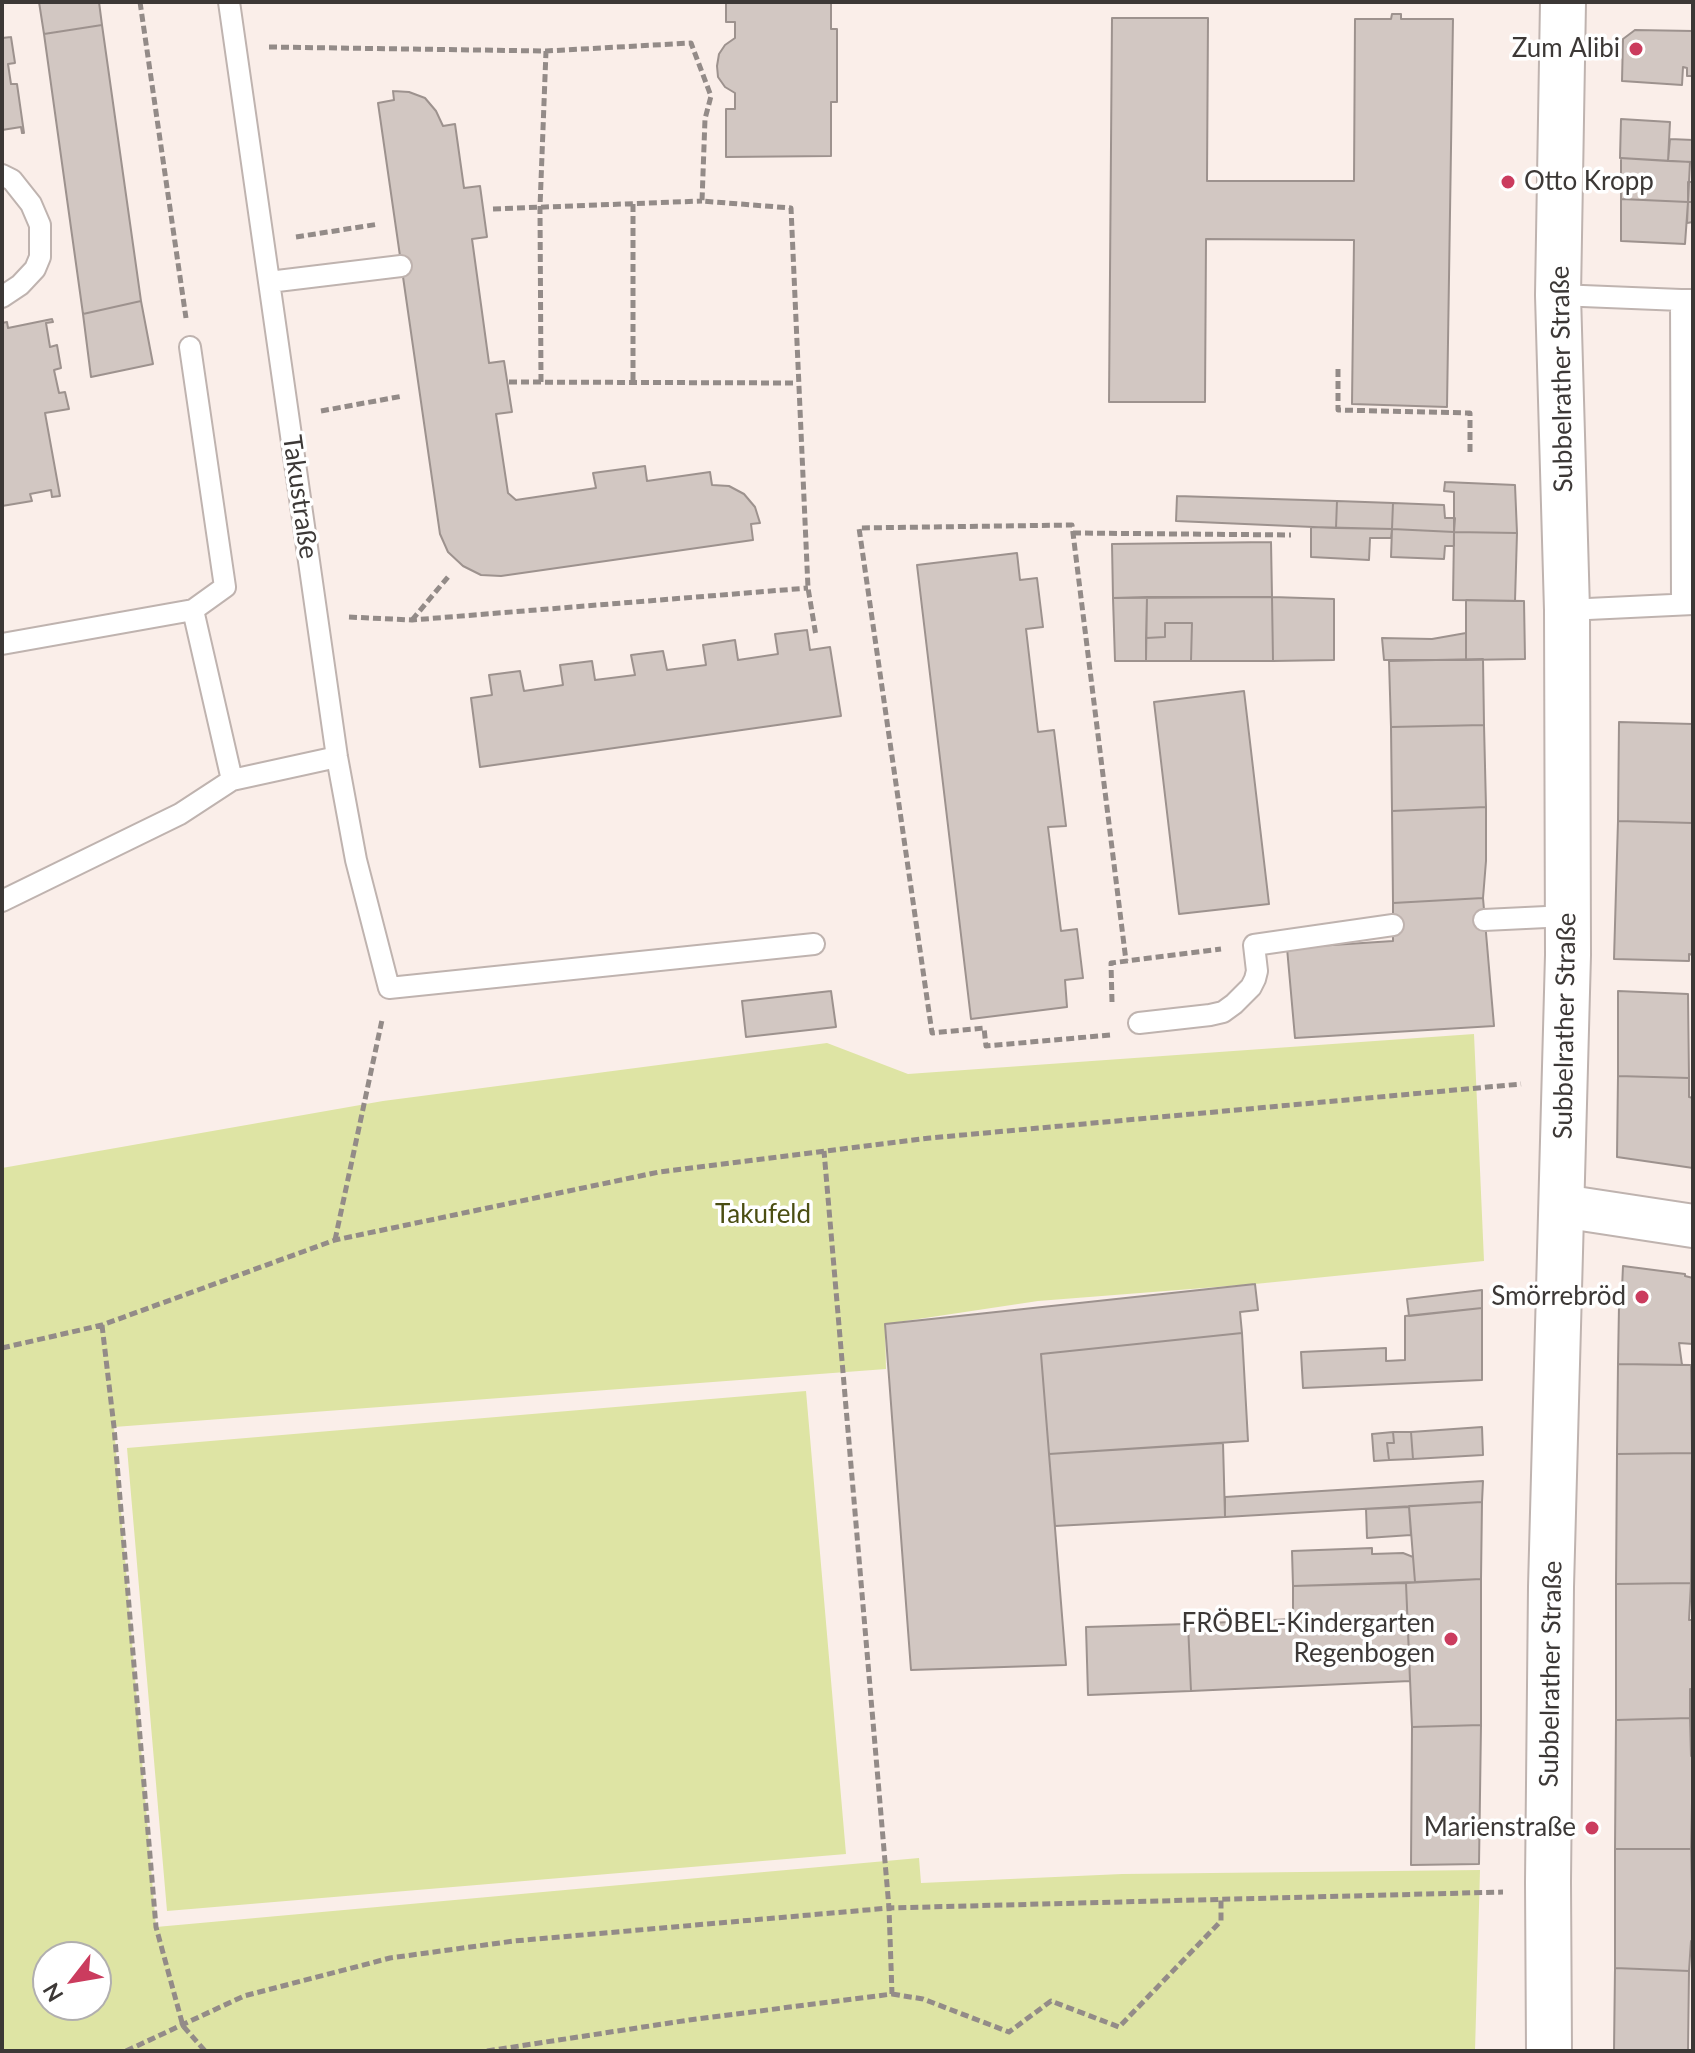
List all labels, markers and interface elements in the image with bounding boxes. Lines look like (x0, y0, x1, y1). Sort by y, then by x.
place label: Zum Alibi (1512, 33, 1620, 65)
marker: Zum Alibi (1627, 40, 1645, 58)
place label: Otto Kropp (1524, 166, 1654, 198)
marker: Otto Kropp (1499, 173, 1517, 191)
street label: Subbelrather Straße (1544, 265, 1580, 493)
street label: Takustraße (276, 433, 324, 561)
street label: Subbelrather Straße (1547, 912, 1583, 1140)
park label: Takufeld (715, 1199, 811, 1231)
place label: Smörrebröd (1491, 1281, 1626, 1313)
marker: Smörrebröd (1633, 1288, 1651, 1306)
street label: Subbelrather Straße (1533, 1560, 1569, 1788)
place label: FRÖBEL-Kindergarten Regenbogen (1182, 1608, 1435, 1670)
marker: FRÖBEL-Kindergarten Regenbogen (1442, 1630, 1460, 1648)
place label: Marienstraße (1424, 1812, 1576, 1844)
marker: Marienstraße (1583, 1819, 1601, 1837)
north arrow (32, 1941, 112, 2021)
text: N (37, 1978, 69, 2007)

